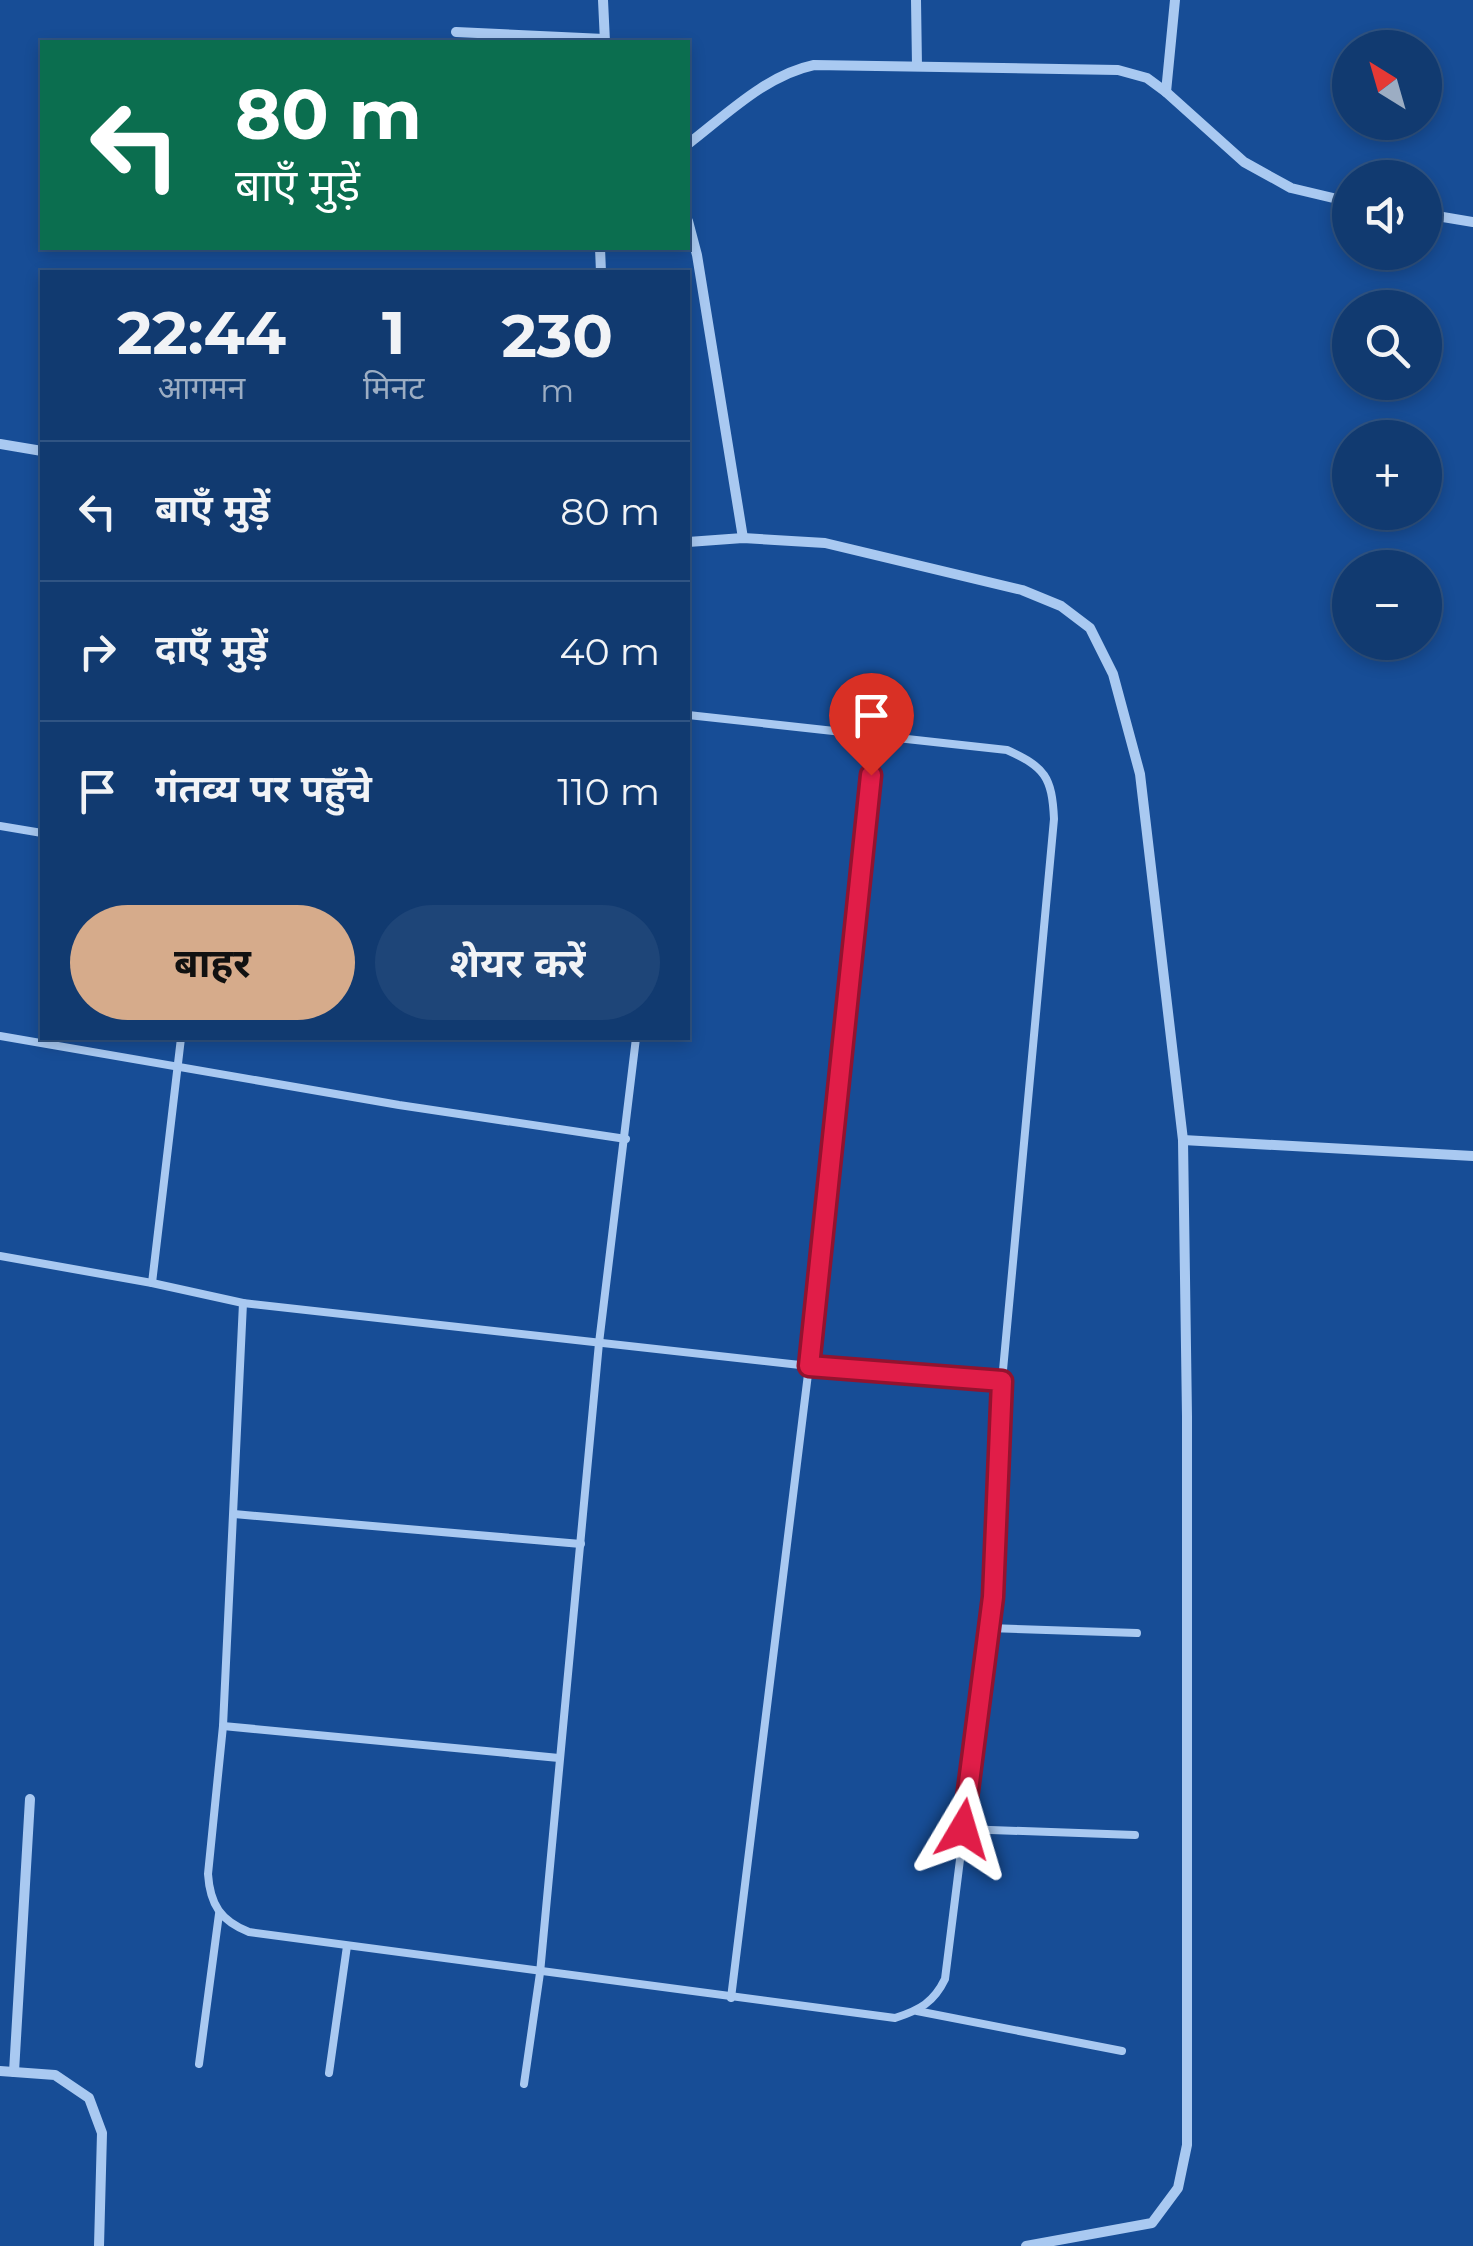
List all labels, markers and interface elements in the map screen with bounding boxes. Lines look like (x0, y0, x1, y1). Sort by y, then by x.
north arrow (1332, 30, 1442, 140)
map controls (1332, 30, 1442, 660)
text: 80 m (235, 71, 422, 157)
icon: left (70, 80, 200, 210)
text: बाएँ मुड़ें (235, 157, 360, 212)
button: sound (1332, 160, 1442, 270)
button: search (1332, 290, 1442, 400)
text: 22:44 (117, 296, 286, 369)
text: 1 (382, 296, 406, 369)
text: 230 (501, 299, 613, 372)
text: आगमन (158, 368, 245, 407)
text: मिनट (363, 368, 424, 407)
text: m (540, 371, 574, 410)
button: + (1332, 420, 1442, 530)
icon: left (70, 484, 125, 539)
text: बाएँ मुड़ें (155, 485, 270, 532)
text: 80 m (560, 488, 660, 535)
button: − (1332, 550, 1442, 660)
icon: right (70, 624, 125, 679)
text: दाएँ मुड़ें (155, 625, 268, 672)
text: 40 m (559, 628, 660, 675)
pin (829, 673, 914, 776)
icon: arrive (844, 688, 899, 743)
icon: arrive (70, 764, 125, 819)
text: गंतव्य पर पहुँचे (155, 765, 372, 812)
text: 110 m (557, 768, 660, 815)
button: बाहर (70, 905, 355, 1020)
button: शेयर करें (375, 905, 660, 1020)
position arrow (911, 1777, 1015, 1881)

